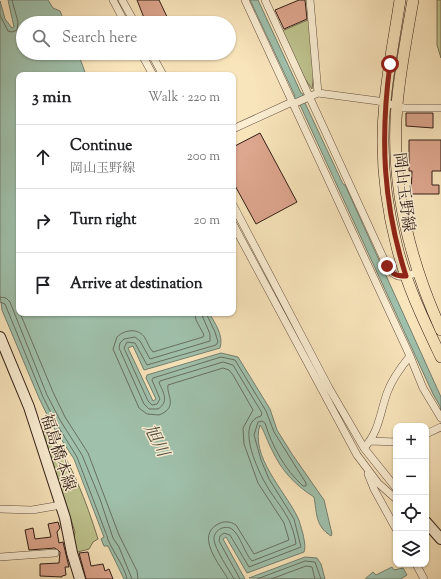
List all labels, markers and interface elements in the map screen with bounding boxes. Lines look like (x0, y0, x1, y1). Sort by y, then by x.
search box (16, 16, 236, 60)
icon: search (30, 27, 52, 49)
text: Search here (62, 28, 137, 49)
route start (381, 55, 399, 73)
text: 3 min (32, 86, 71, 110)
text: Walk · 220 m (148, 89, 220, 107)
text: Continue (70, 136, 132, 157)
icon: ahead (32, 146, 54, 168)
text: 200 m (187, 148, 220, 166)
street label: 岡山玉野線 (386, 151, 419, 233)
text: 岡山玉野線 (70, 160, 135, 178)
icon: right (32, 210, 54, 232)
text: Turn right (70, 210, 136, 231)
text: 20 m (194, 212, 220, 230)
route end (378, 257, 396, 275)
icon: arrive (32, 274, 54, 296)
text: Arrive at destination (70, 274, 203, 295)
street label: 福島橋本線 (33, 411, 80, 494)
water label: 旭川 (137, 420, 175, 463)
map controls (393, 423, 429, 567)
button: + (393, 423, 429, 459)
button: − (393, 459, 429, 495)
button: locate (393, 495, 429, 531)
button: layers (393, 531, 429, 567)

